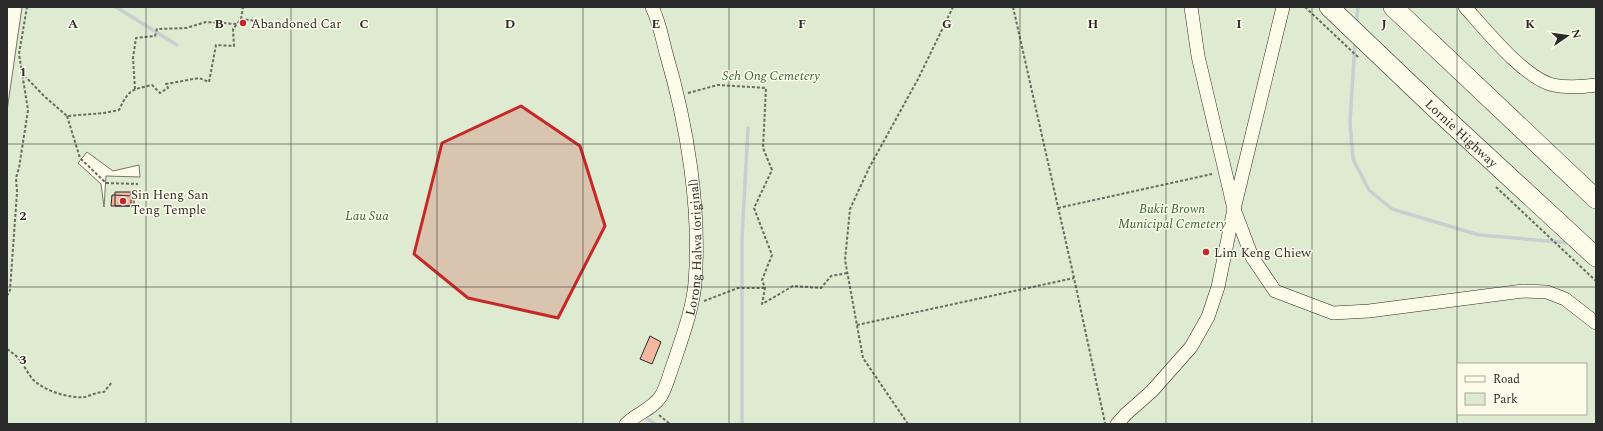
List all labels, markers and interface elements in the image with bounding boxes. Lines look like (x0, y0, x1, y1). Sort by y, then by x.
text: A (68, 14, 78, 34)
text: B (214, 14, 224, 34)
place label: Abandoned Car (251, 14, 341, 34)
text: C (359, 14, 369, 34)
text: D (505, 14, 515, 34)
text: E (652, 14, 661, 34)
text: F (798, 14, 806, 34)
text: G (942, 14, 952, 34)
text: H (1088, 14, 1099, 34)
text: I (1236, 14, 1242, 34)
text: J (1381, 14, 1387, 34)
text: K (1525, 14, 1535, 34)
north arrow (1547, 16, 1587, 56)
marker: Abandoned Car (238, 18, 248, 28)
text: N (1567, 28, 1586, 40)
text: 1 (19, 62, 27, 82)
park label: Seh Ong Cemetery (722, 66, 820, 86)
street label: Lornie Highway (1420, 95, 1503, 173)
street label: Lorong Halwa (original) (680, 178, 707, 318)
place label: Sin Heng San Teng Temple (131, 185, 209, 220)
marker: Sin Heng San Teng Temple (118, 196, 128, 206)
park label: Bukit Brown Municipal Cemetery (1118, 199, 1226, 234)
text: 2 (19, 206, 27, 226)
park label: Lau Sua (345, 206, 389, 226)
place label: Lim Keng Chiew (1214, 243, 1312, 263)
marker: Lim Keng Chiew (1201, 247, 1211, 257)
text: 3 (19, 350, 27, 370)
legend (1457, 363, 1587, 415)
text: Road (1493, 370, 1520, 389)
text: Park (1493, 390, 1518, 409)

